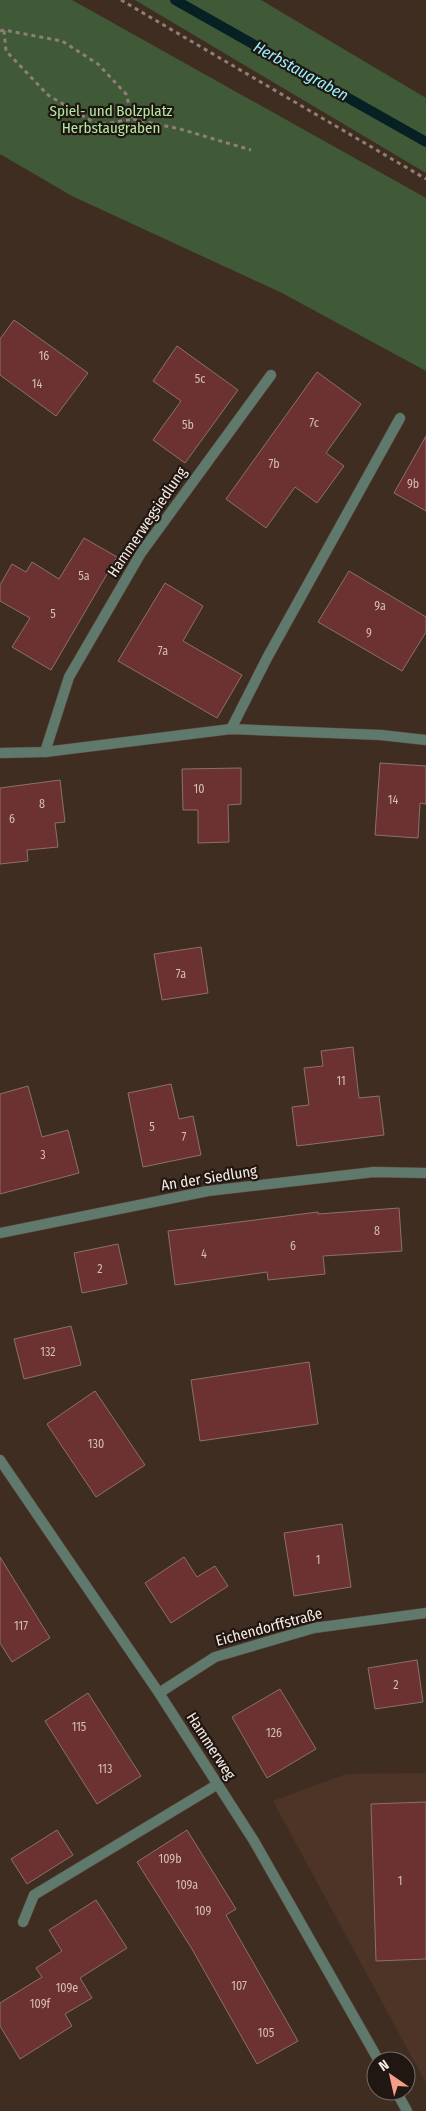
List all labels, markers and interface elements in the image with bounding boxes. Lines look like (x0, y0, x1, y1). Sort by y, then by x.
water label: Herbstaugraben (250, 37, 352, 105)
park label: Spiel- und Bolzplatz Herbstaugraben (50, 102, 173, 137)
house number: 16 (39, 349, 49, 363)
house number: 5c (195, 372, 205, 386)
house number: 14 (32, 377, 42, 391)
house number: 7c (309, 416, 319, 430)
house number: 5b (182, 418, 194, 432)
house number: 7b (268, 457, 280, 471)
street label: Hammerwegsiedlung (104, 464, 190, 580)
house number: 9b (407, 477, 419, 491)
house number: 5a (78, 569, 90, 583)
house number: 9a (374, 599, 386, 613)
house number: 5 (50, 607, 56, 621)
house number: 9 (366, 626, 372, 640)
house number: 7a (158, 644, 168, 658)
house number: 10 (194, 782, 204, 796)
house number: 14 (388, 793, 398, 807)
house number: 8 (39, 797, 45, 811)
house number: 6 (9, 812, 15, 826)
house number: 7a (176, 967, 186, 981)
house number: 11 (336, 1074, 346, 1088)
house number: 5 (149, 1120, 155, 1134)
house number: 7 (182, 1130, 187, 1144)
house number: 3 (40, 1148, 46, 1162)
street label: An der Siedlung (160, 1162, 258, 1194)
house number: 8 (374, 1224, 380, 1238)
house number: 6 (290, 1239, 296, 1253)
house number: 4 (201, 1247, 207, 1261)
house number: 2 (97, 1262, 103, 1276)
house number: 132 (40, 1345, 56, 1359)
house number: 130 (88, 1437, 104, 1451)
house number: 1 (316, 1553, 320, 1567)
street label: Eichendorffstraße (214, 1604, 324, 1650)
house number: 117 (14, 1619, 28, 1633)
house number: 2 (393, 1678, 399, 1692)
street label: Hammerweg (183, 1709, 239, 1783)
house number: 115 (72, 1720, 87, 1734)
house number: 126 (266, 1726, 282, 1740)
house number: 113 (98, 1762, 112, 1776)
house number: 109b (158, 1852, 182, 1866)
house number: 1 (398, 1874, 402, 1888)
house number: 109a (176, 1878, 198, 1892)
house number: 109 (195, 1904, 212, 1918)
house number: 107 (231, 1979, 247, 1993)
house number: 109e (56, 1981, 78, 1995)
house number: 109f (30, 1997, 51, 2011)
house number: 105 (258, 2026, 275, 2040)
north arrow (366, 2051, 416, 2101)
text: N (376, 2056, 392, 2075)

